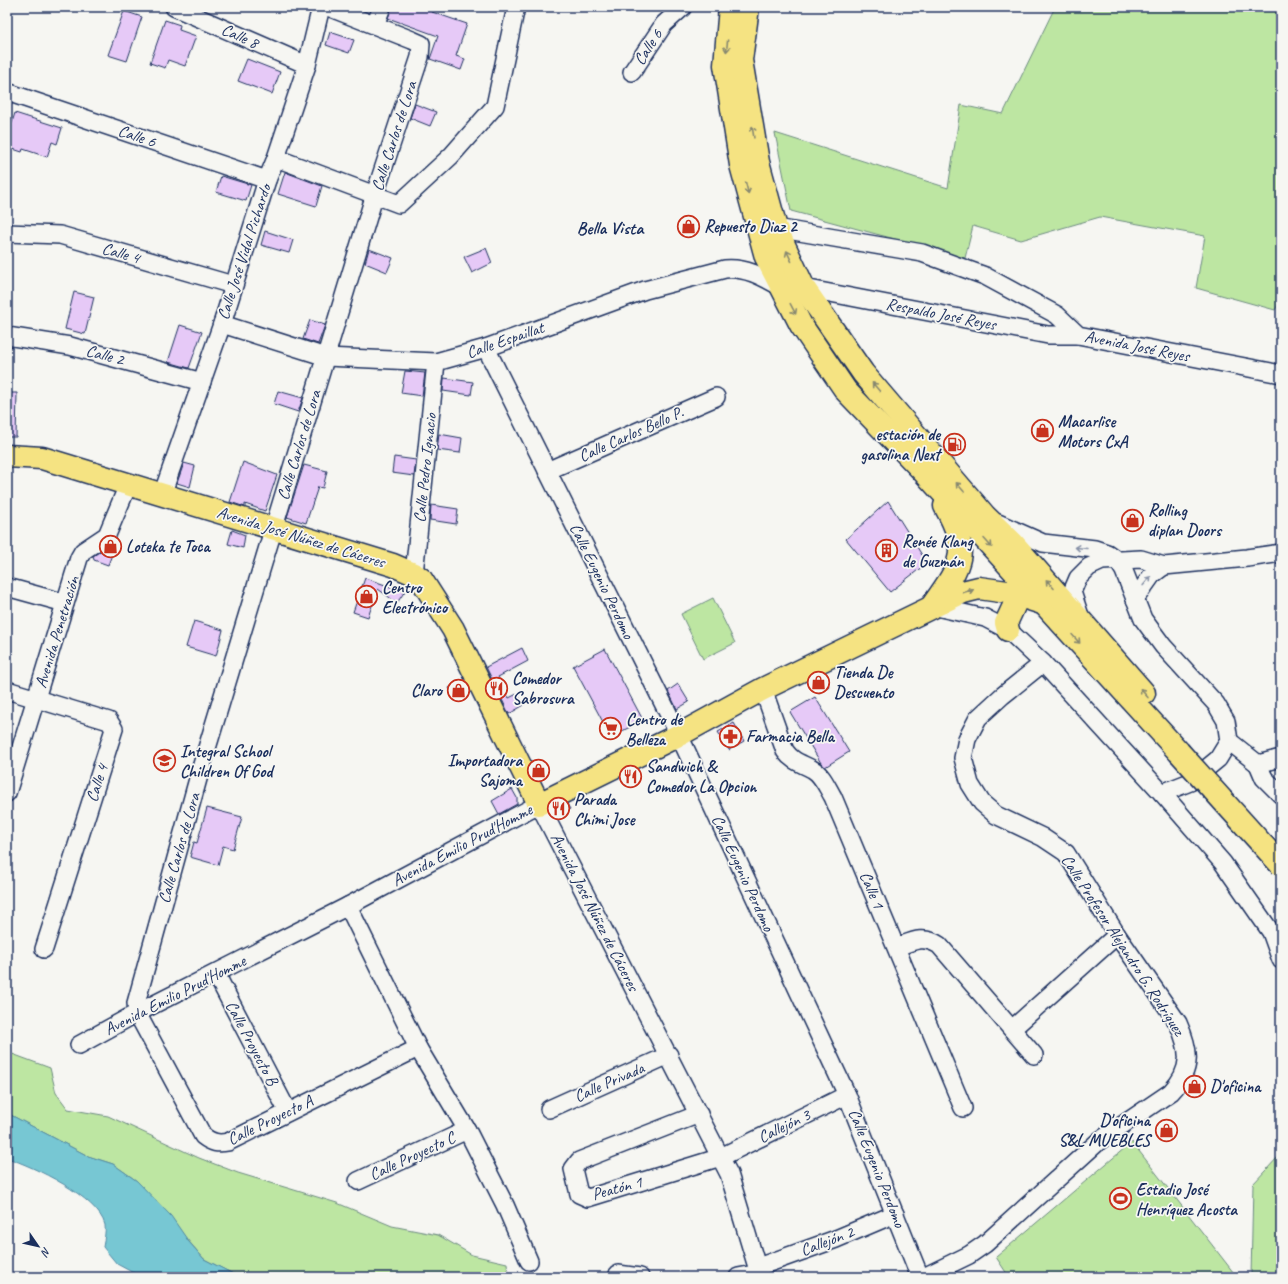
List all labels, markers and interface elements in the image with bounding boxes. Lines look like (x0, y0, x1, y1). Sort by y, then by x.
street label: Calle 8 (218, 19, 264, 54)
street label: Calle 6 (629, 24, 668, 69)
one-way arrow (723, 39, 730, 52)
street label: Calle Carlos de Lora (366, 77, 422, 193)
street label: Calle 6 (115, 120, 160, 153)
one-way arrow (749, 126, 757, 139)
street label: Calle José Vidal Pichardo (212, 180, 276, 322)
one-way arrow (743, 181, 751, 194)
shop icon: Repuesto Diaz 2 (675, 213, 701, 239)
place label: Repuesto Diaz 2 (704, 216, 798, 237)
district label: Bella Vista (577, 217, 645, 239)
street label: Calle 4 (100, 238, 145, 269)
one-way arrow (785, 250, 792, 262)
street label: Respaldo José Reyes (884, 293, 999, 335)
one-way arrow (789, 302, 797, 314)
street label: Calle Espaillat (464, 316, 549, 363)
street label: Avenida José Reyes (1083, 326, 1192, 367)
street label: Calle 2 (84, 340, 128, 370)
one-way arrow (871, 382, 880, 393)
street label: Calle Carlos de Lora (272, 386, 326, 503)
street label: Calle Carlos Bello P. (575, 401, 687, 466)
street label: Calle Pedro Ignacio (409, 411, 441, 524)
place label: Macarlise Motors CxA (1058, 411, 1129, 452)
shop icon: Macarlise Motors CxA (1030, 418, 1056, 444)
place label: estación de gasolina Next (861, 424, 942, 465)
fuel station icon: estación de gasolina Next (942, 431, 968, 457)
one-way arrow (955, 481, 964, 492)
place label: Rolling diplan Doors (1148, 500, 1223, 541)
street label: Avenida José Núñez de Cáceres (214, 501, 390, 573)
shop icon: Rolling diplan Doors (1120, 507, 1146, 533)
street label: Calle Eugenio Perdomo (565, 520, 639, 643)
place label: Renée Klang de Guzmán (902, 531, 974, 572)
shop icon: Loteka te Toca (98, 533, 124, 559)
place label: Loteka te Toca (126, 536, 211, 557)
building icon: Renée Klang de Guzmán (874, 538, 900, 564)
one-way arrow (983, 538, 992, 548)
one-way arrow (1075, 544, 1088, 552)
street label: Avenida Penetración (30, 572, 84, 691)
one-way arrow (1143, 575, 1152, 586)
place label: Centro Electrónico (382, 577, 449, 618)
one-way arrow (1045, 579, 1054, 590)
shop icon: Centro Electrónico (354, 584, 380, 610)
one-way arrow (961, 587, 974, 594)
one-way arrow (1071, 634, 1080, 645)
place label: Tienda De Descuento (834, 662, 895, 703)
place label: Comedor Sabrosura (512, 668, 575, 709)
shop icon: Tienda De Descuento (806, 669, 832, 695)
restaurant icon: Comedor Sabrosura (483, 675, 509, 701)
shop icon: Claro (445, 677, 471, 703)
place label: Claro (411, 680, 444, 701)
one-way arrow (1140, 688, 1149, 698)
place label: Centro de Belleza (626, 709, 683, 750)
supermarket icon: Centro de Belleza (598, 716, 624, 742)
pharmacy icon: Farmacia Bella (718, 723, 744, 749)
place label: Farmacia Bella (746, 726, 836, 747)
place label: Integral School Children Of God (180, 741, 275, 782)
school or university icon: Integral School Children Of God (151, 748, 177, 774)
place label: Importadora Sajoma (447, 750, 524, 791)
place label: Sandwich & Comedor La Opcion (646, 756, 758, 797)
shop icon: Importadora Sajoma (525, 757, 551, 783)
street label: Calle 4 (81, 759, 114, 805)
restaurant icon: Sandwich & Comedor La Opcion (617, 763, 643, 789)
street label: Calle Carlos de Lora (153, 789, 205, 906)
place label: Parada Chimi Jose (574, 789, 637, 830)
restaurant icon: Parada Chimi Jose (546, 796, 572, 822)
street label: Avenida Emilio Prud'Homme (388, 798, 537, 891)
street label: Calle Eugenio Perdomo (707, 811, 780, 935)
street label: Avenida José Núñez de Cáceres (546, 829, 645, 996)
street label: Calle Profesor Alejandro G. Rodríguez (1057, 851, 1190, 1041)
street label: Calle 1 (855, 868, 890, 913)
street label: Avenida Emilio Prud'Homme (101, 950, 251, 1040)
street label: Calle Proyecto B (221, 997, 284, 1090)
street label: Calle Privada (571, 1057, 648, 1107)
shop icon: D'oficina (1182, 1073, 1208, 1099)
place label: D'oficina (1210, 1076, 1262, 1097)
street label: Calle Proyecto A (224, 1090, 318, 1150)
street label: Callejón 3 (754, 1104, 815, 1148)
street label: Calle Eugenio Perdomo (844, 1106, 911, 1231)
place label: D'oficina S&L MUEBLES (1058, 1110, 1153, 1151)
shop icon: D'oficina S&L MUEBLES (1153, 1117, 1179, 1143)
street label: Calle Proyecto C (366, 1126, 460, 1185)
street label: Peatón 1 (590, 1171, 646, 1205)
place label: Estadio José Henríquez Acosta (1136, 1179, 1238, 1220)
sports icon: Estadio José Henríquez Acosta (1107, 1186, 1133, 1212)
street label: Callejón 2 (797, 1221, 858, 1261)
north arrow (18, 1226, 58, 1266)
text: N (37, 1245, 54, 1260)

